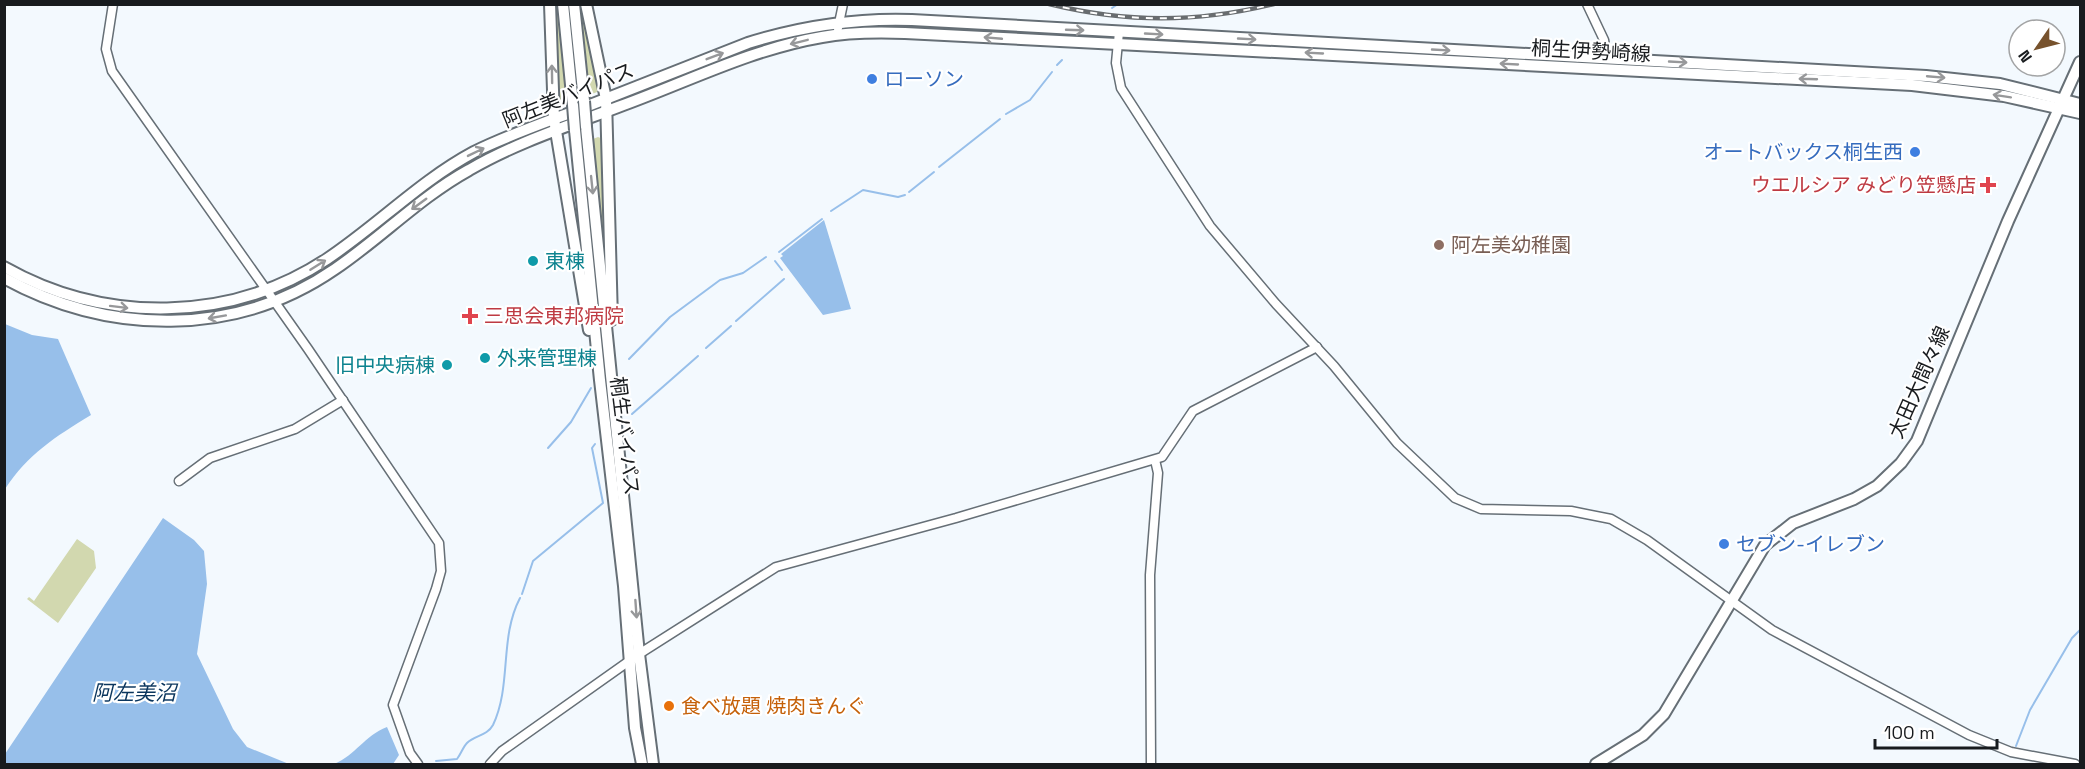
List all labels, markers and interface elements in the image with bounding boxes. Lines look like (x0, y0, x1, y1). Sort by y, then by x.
north arrow (2007, 18, 2067, 78)
one-way arrow (1064, 25, 1084, 36)
one-way arrow (1143, 28, 1163, 39)
one-way arrow (984, 32, 1004, 43)
one-way arrow (1236, 33, 1256, 44)
street label: 桐生伊勢崎線 (1530, 35, 1652, 67)
one-way arrow (790, 36, 809, 48)
one-way arrow (1431, 45, 1451, 56)
text: N (2013, 46, 2037, 67)
one-way arrow (1305, 47, 1325, 58)
one-way arrow (705, 50, 724, 61)
one-way arrow (1668, 56, 1688, 67)
street label: 阿左美バイパス (498, 57, 638, 133)
one-way arrow (1499, 59, 1519, 70)
one-way arrow (546, 64, 557, 84)
place label: ローソン (884, 66, 964, 92)
marker: ローソン (865, 72, 879, 86)
one-way arrow (1925, 72, 1945, 83)
one-way arrow (1799, 74, 1819, 85)
one-way arrow (1993, 91, 2013, 102)
place label: オートバックス桐生西 (1704, 139, 1903, 165)
one-way arrow (467, 145, 485, 157)
marker: オートバックス桐生西 (1908, 145, 1922, 159)
place label: ウエルシア みどり笠懸店 (1751, 172, 1976, 198)
one-way arrow (587, 174, 598, 194)
marker: ウエルシア みどり笠懸店 (1981, 178, 1995, 192)
one-way arrow (411, 198, 427, 211)
place label: 阿左美幼稚園 (1451, 232, 1571, 258)
marker: 阿左美幼稚園 (1432, 238, 1446, 252)
place label: 東棟 (545, 248, 585, 274)
marker: 東棟 (526, 254, 540, 268)
one-way arrow (309, 258, 326, 271)
one-way arrow (108, 301, 128, 312)
place label: 三思会東邦病院 (484, 303, 624, 329)
marker: 三思会東邦病院 (461, 307, 479, 325)
one-way arrow (208, 312, 228, 323)
street label: 太田大間々線 (1883, 322, 1955, 442)
place label: 外来管理棟 (497, 345, 597, 371)
marker: 外来管理棟 (478, 351, 492, 365)
place label: 旧中央病棟 (335, 352, 435, 378)
marker: 旧中央病棟 (440, 358, 454, 372)
street label: 桐生バイパス (605, 375, 645, 497)
place label: セブン-イレブン (1736, 531, 1885, 557)
marker: セブン-イレブン (1717, 537, 1731, 551)
one-way arrow (630, 598, 641, 618)
water label: 阿左美沼 (92, 679, 179, 706)
place label: 食べ放題 焼肉きんぐ (681, 693, 866, 719)
marker: 食べ放題 焼肉きんぐ (662, 699, 676, 713)
scale bar (1875, 712, 1996, 750)
text: 100 m (1884, 721, 1935, 744)

